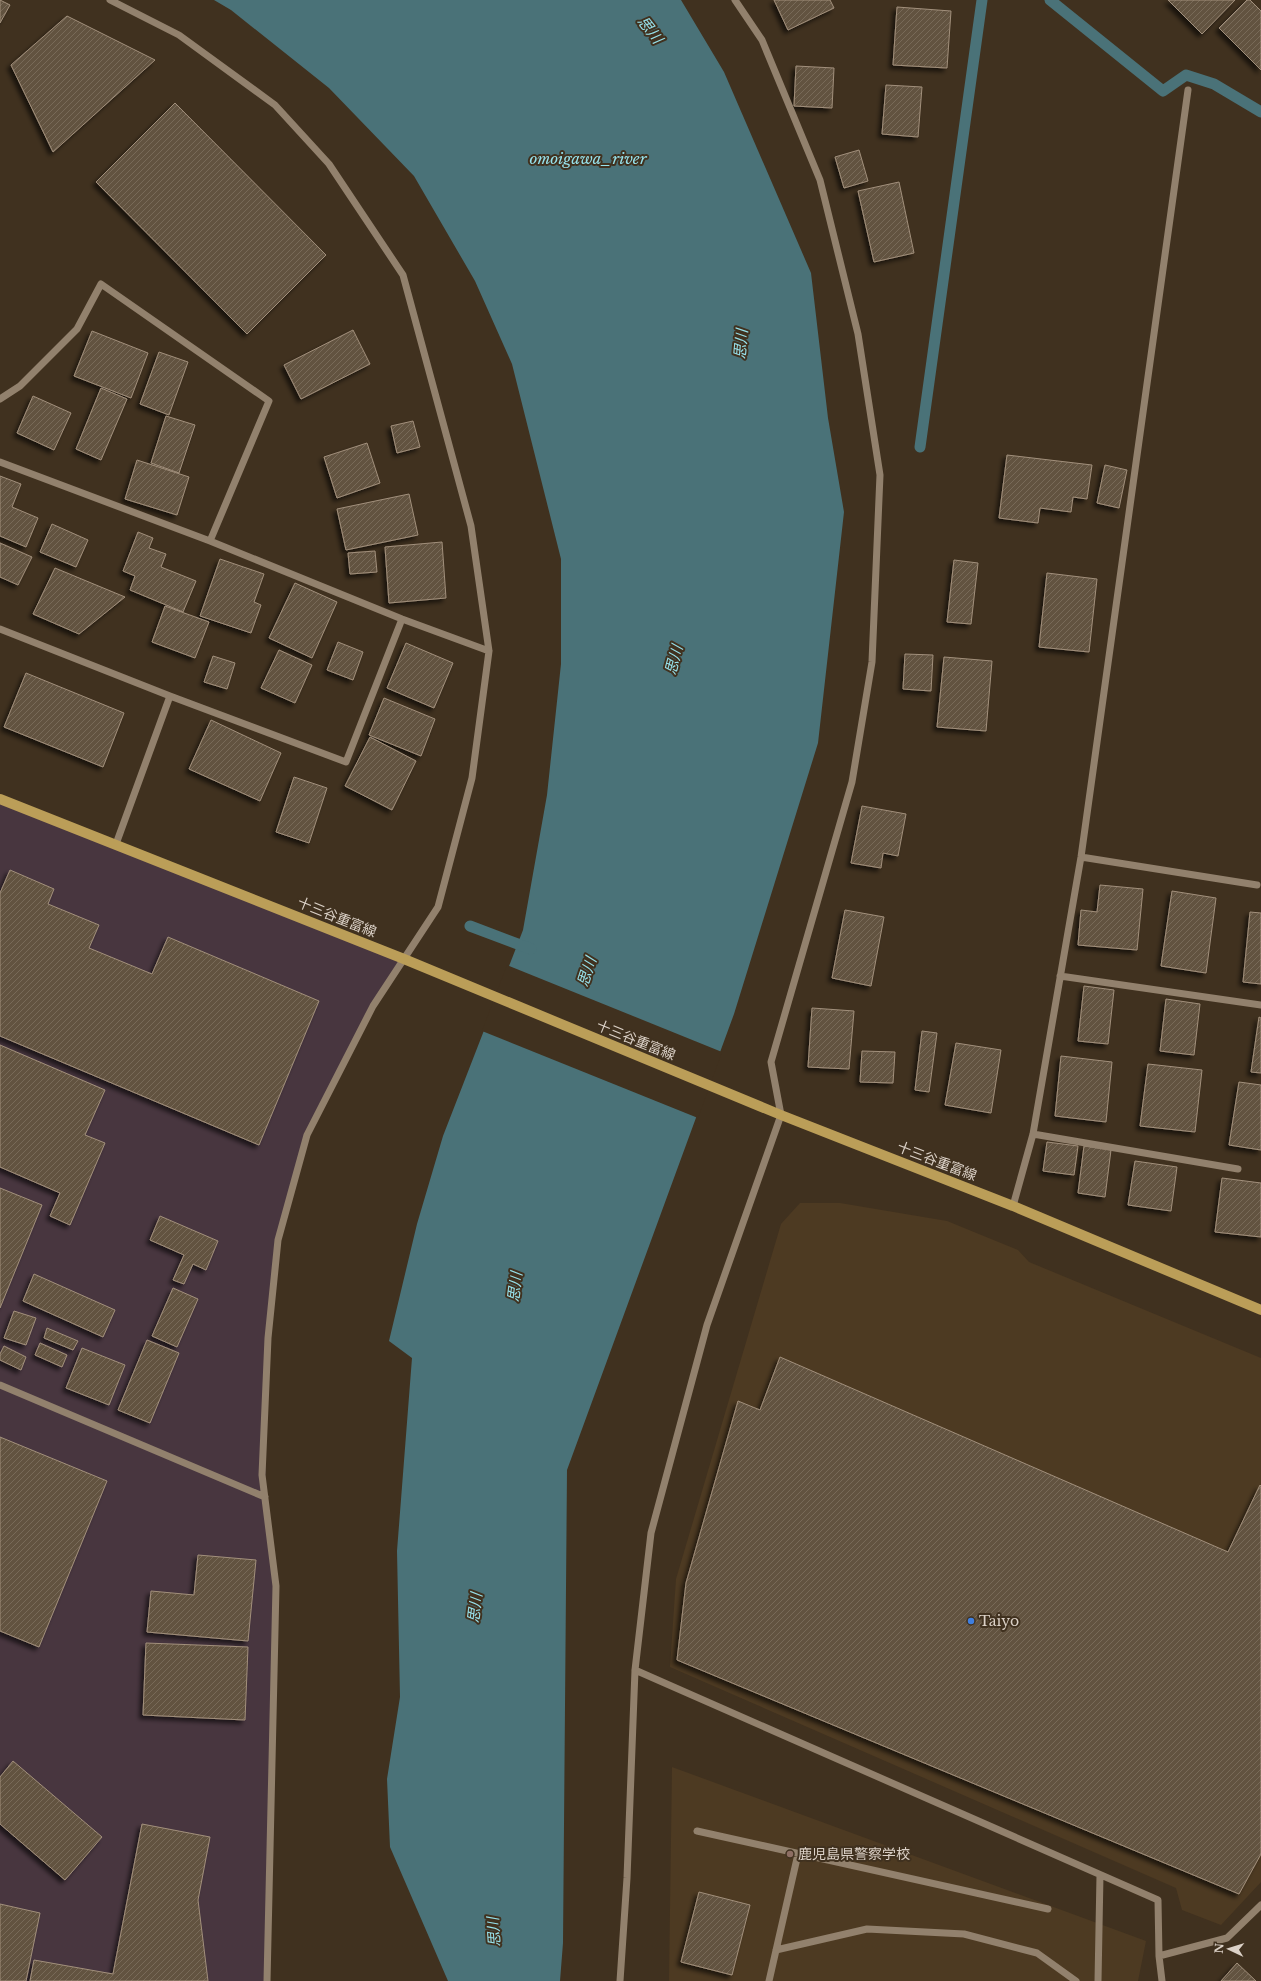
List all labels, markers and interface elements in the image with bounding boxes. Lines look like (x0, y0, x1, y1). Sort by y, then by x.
water label: 思川 (634, 12, 668, 49)
water label: omoigawa_river (529, 149, 648, 168)
water label: 思川 (730, 326, 751, 360)
water label: 思川 (660, 641, 687, 677)
street label: 十三谷重富線 (295, 893, 379, 941)
water label: 思川 (573, 953, 601, 989)
street label: 十三谷重富線 (594, 1016, 678, 1064)
street label: 十三谷重富線 (895, 1138, 979, 1184)
water label: 思川 (503, 1269, 526, 1303)
water label: 思川 (463, 1590, 486, 1624)
place label: Taiyo (979, 1612, 1019, 1630)
marker: Taiyo (966, 1616, 976, 1626)
place label: 鹿児島県警察学校 (798, 1845, 910, 1863)
marker: 鹿児島県警察学校 (785, 1849, 795, 1859)
water label: 思川 (483, 1914, 504, 1948)
north arrow (1209, 1929, 1249, 1969)
text: N (1212, 1942, 1226, 1954)

